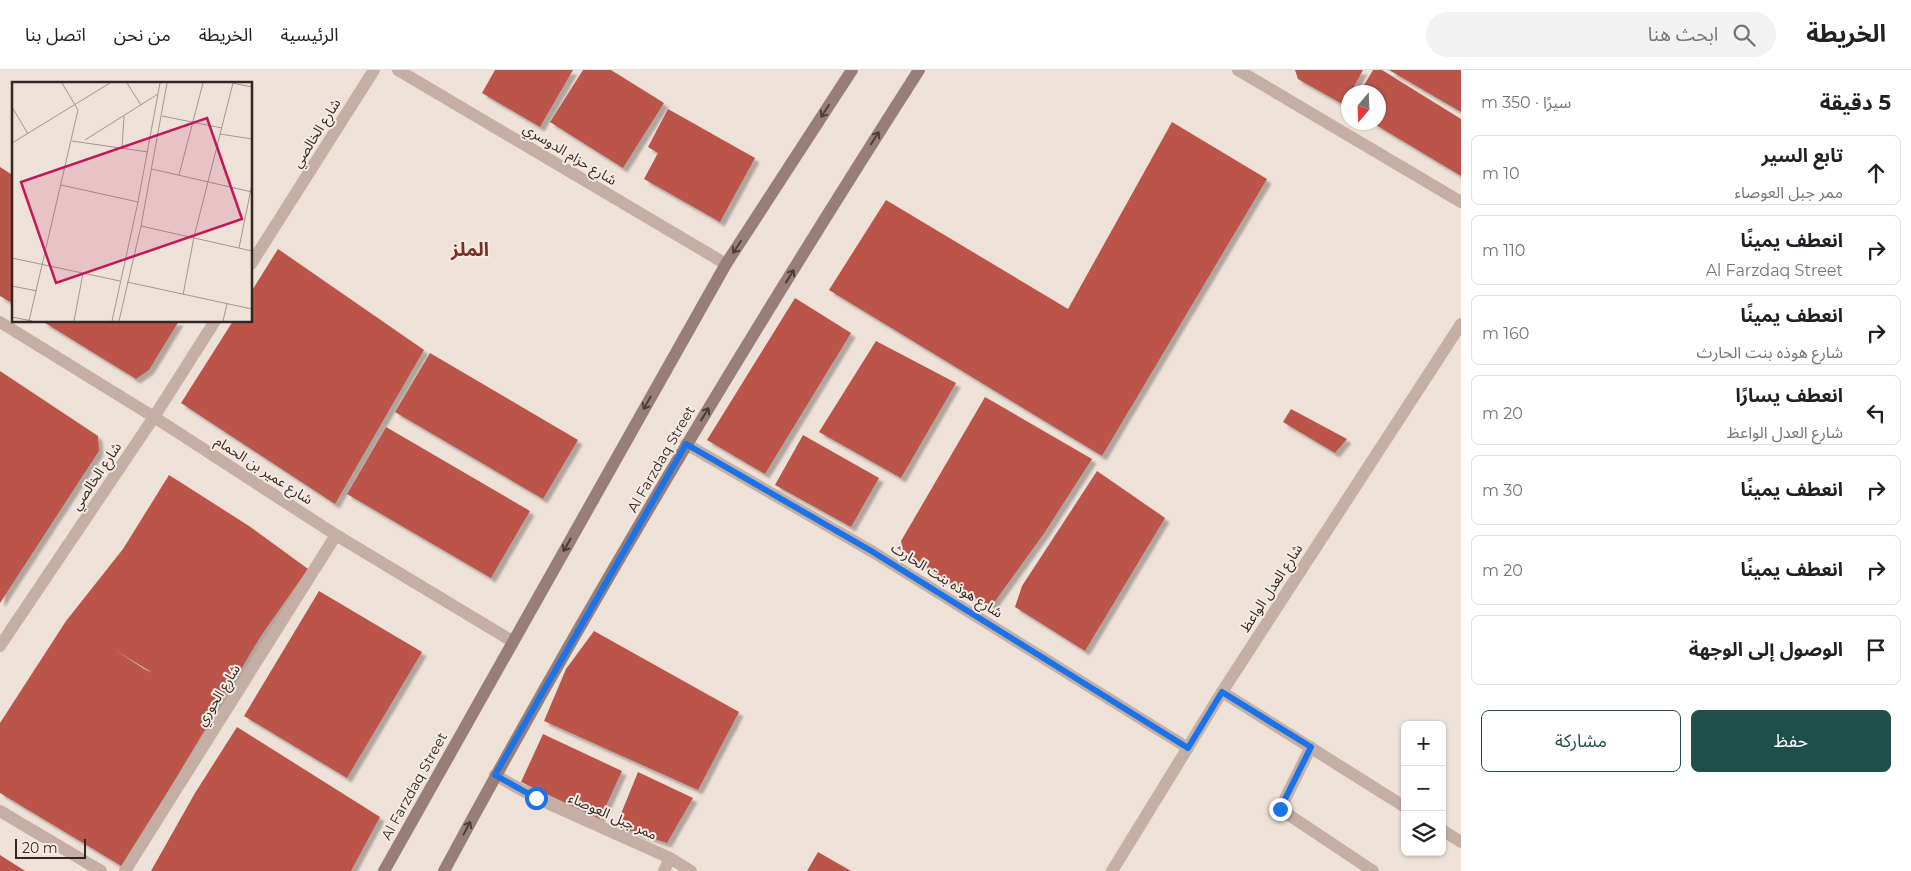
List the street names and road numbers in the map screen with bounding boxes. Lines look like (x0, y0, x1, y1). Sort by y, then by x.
street label: شارع الخالصي (288, 95, 346, 172)
street label: شارع حزام الدوسري (519, 119, 620, 191)
street label: Al Farzdaq Street (623, 402, 699, 516)
street label: شارع عمير بن الحمام (211, 432, 316, 510)
street label: شارع الخالصي (67, 439, 127, 515)
street label: شارع هوذه بنت الحارث (887, 538, 1006, 623)
street label: شارع العدل الواعظ (1236, 540, 1308, 637)
street label: شارع الحوري (192, 661, 246, 730)
street label: Al Farzdaq Street (377, 729, 451, 843)
street label: ممر جبل العوصاء (566, 788, 660, 844)

